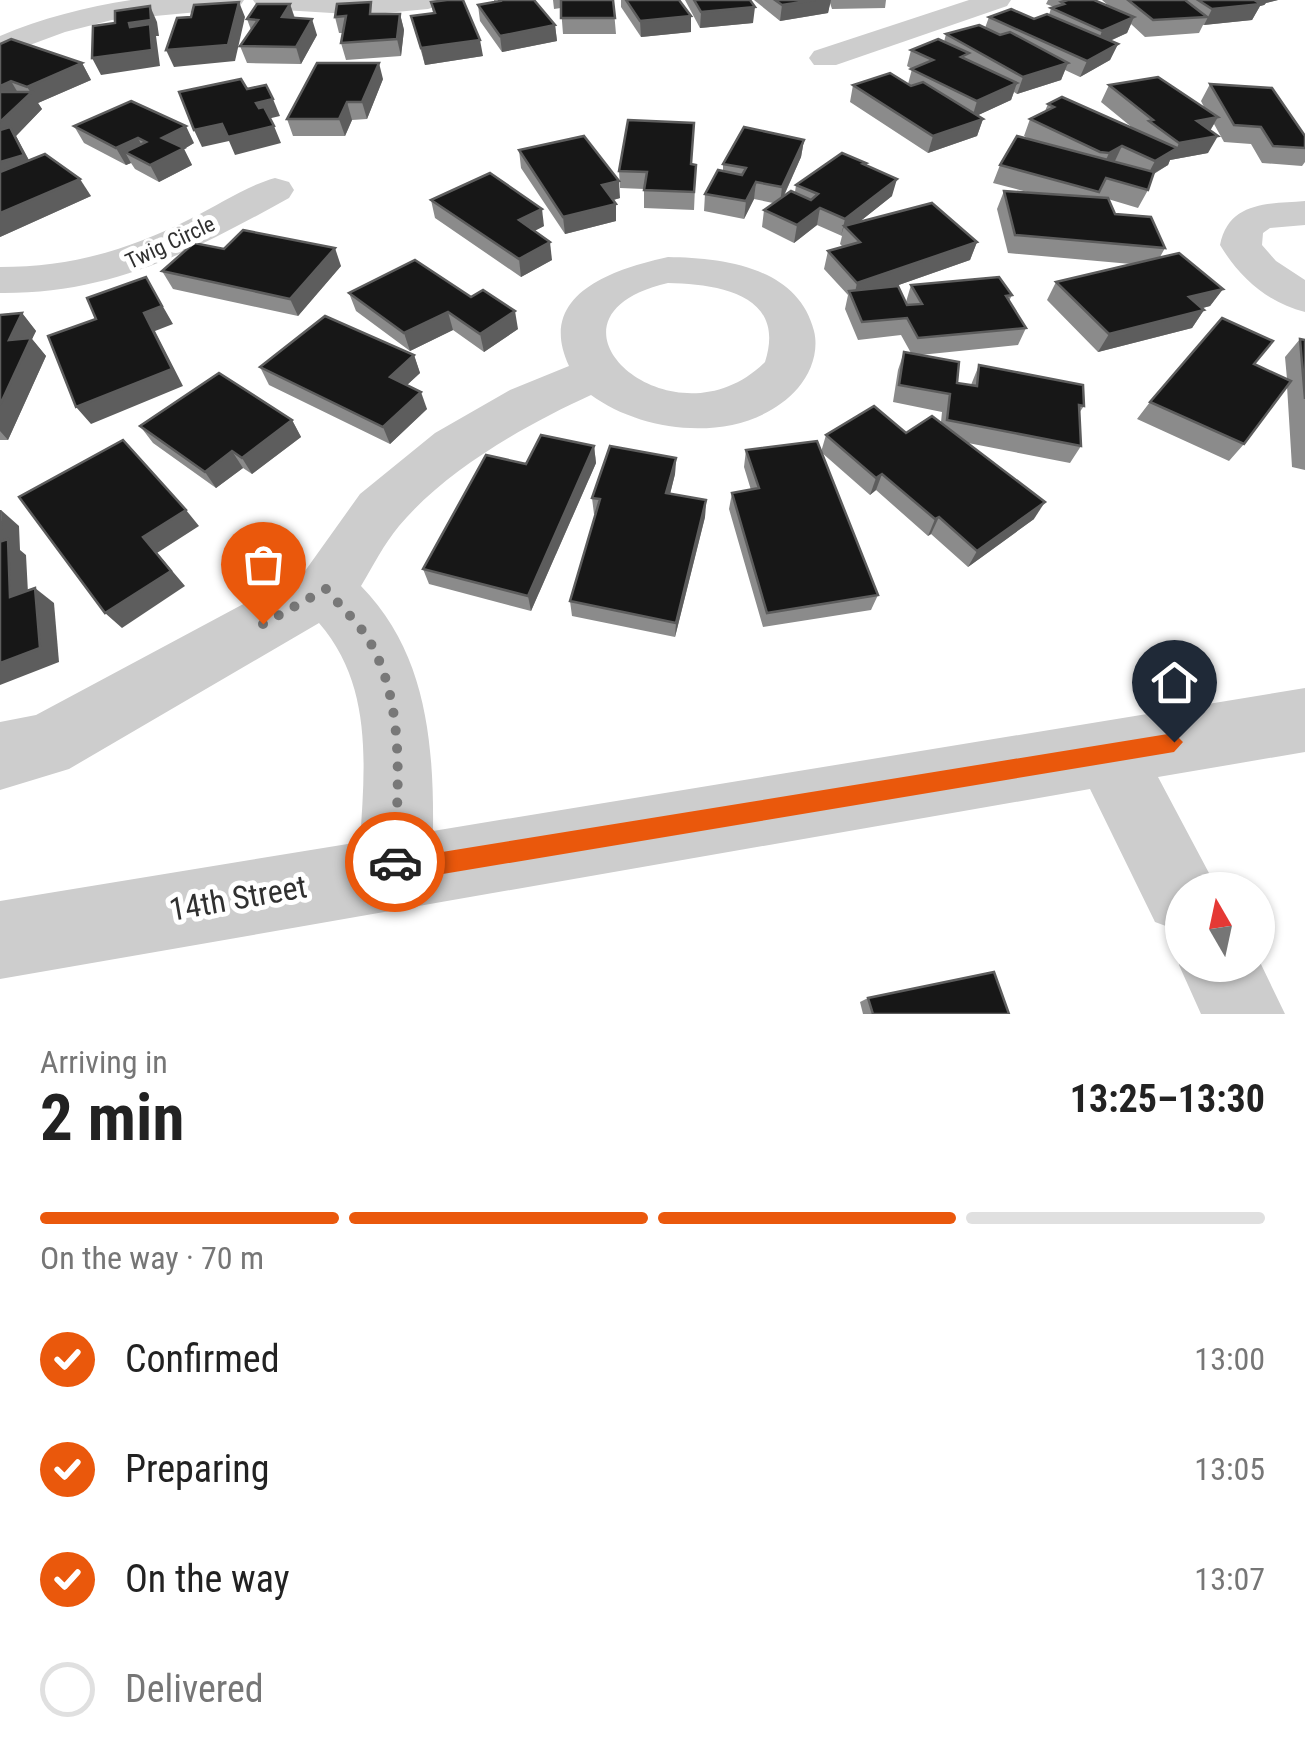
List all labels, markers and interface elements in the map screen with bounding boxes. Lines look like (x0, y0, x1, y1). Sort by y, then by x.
street label: Twig Circle (122, 211, 219, 274)
pin (221, 522, 306, 625)
icon: bag (236, 537, 291, 592)
pin (1132, 640, 1217, 743)
icon: home (1147, 655, 1202, 710)
courier (345, 812, 445, 912)
icon: car (368, 835, 423, 890)
street label: 14th Street (166, 867, 310, 929)
north arrow (1165, 872, 1275, 982)
map controls (1165, 872, 1275, 982)
text: Arriving in (40, 1043, 168, 1081)
text: 13:25–13:30 (1070, 1077, 1265, 1121)
text: 2 min (40, 1080, 184, 1156)
text: On the way · 70 m (40, 1239, 264, 1277)
icon: check (40, 1332, 95, 1387)
text: Confirmed (125, 1337, 280, 1381)
text: 13:00 (1194, 1340, 1265, 1378)
icon: check (40, 1442, 95, 1497)
text: Preparing (125, 1447, 270, 1491)
text: 13:05 (1194, 1450, 1265, 1488)
icon: check (40, 1552, 95, 1607)
text: On the way (125, 1557, 290, 1601)
text: 13:07 (1194, 1560, 1265, 1598)
text: Delivered (125, 1667, 264, 1711)

